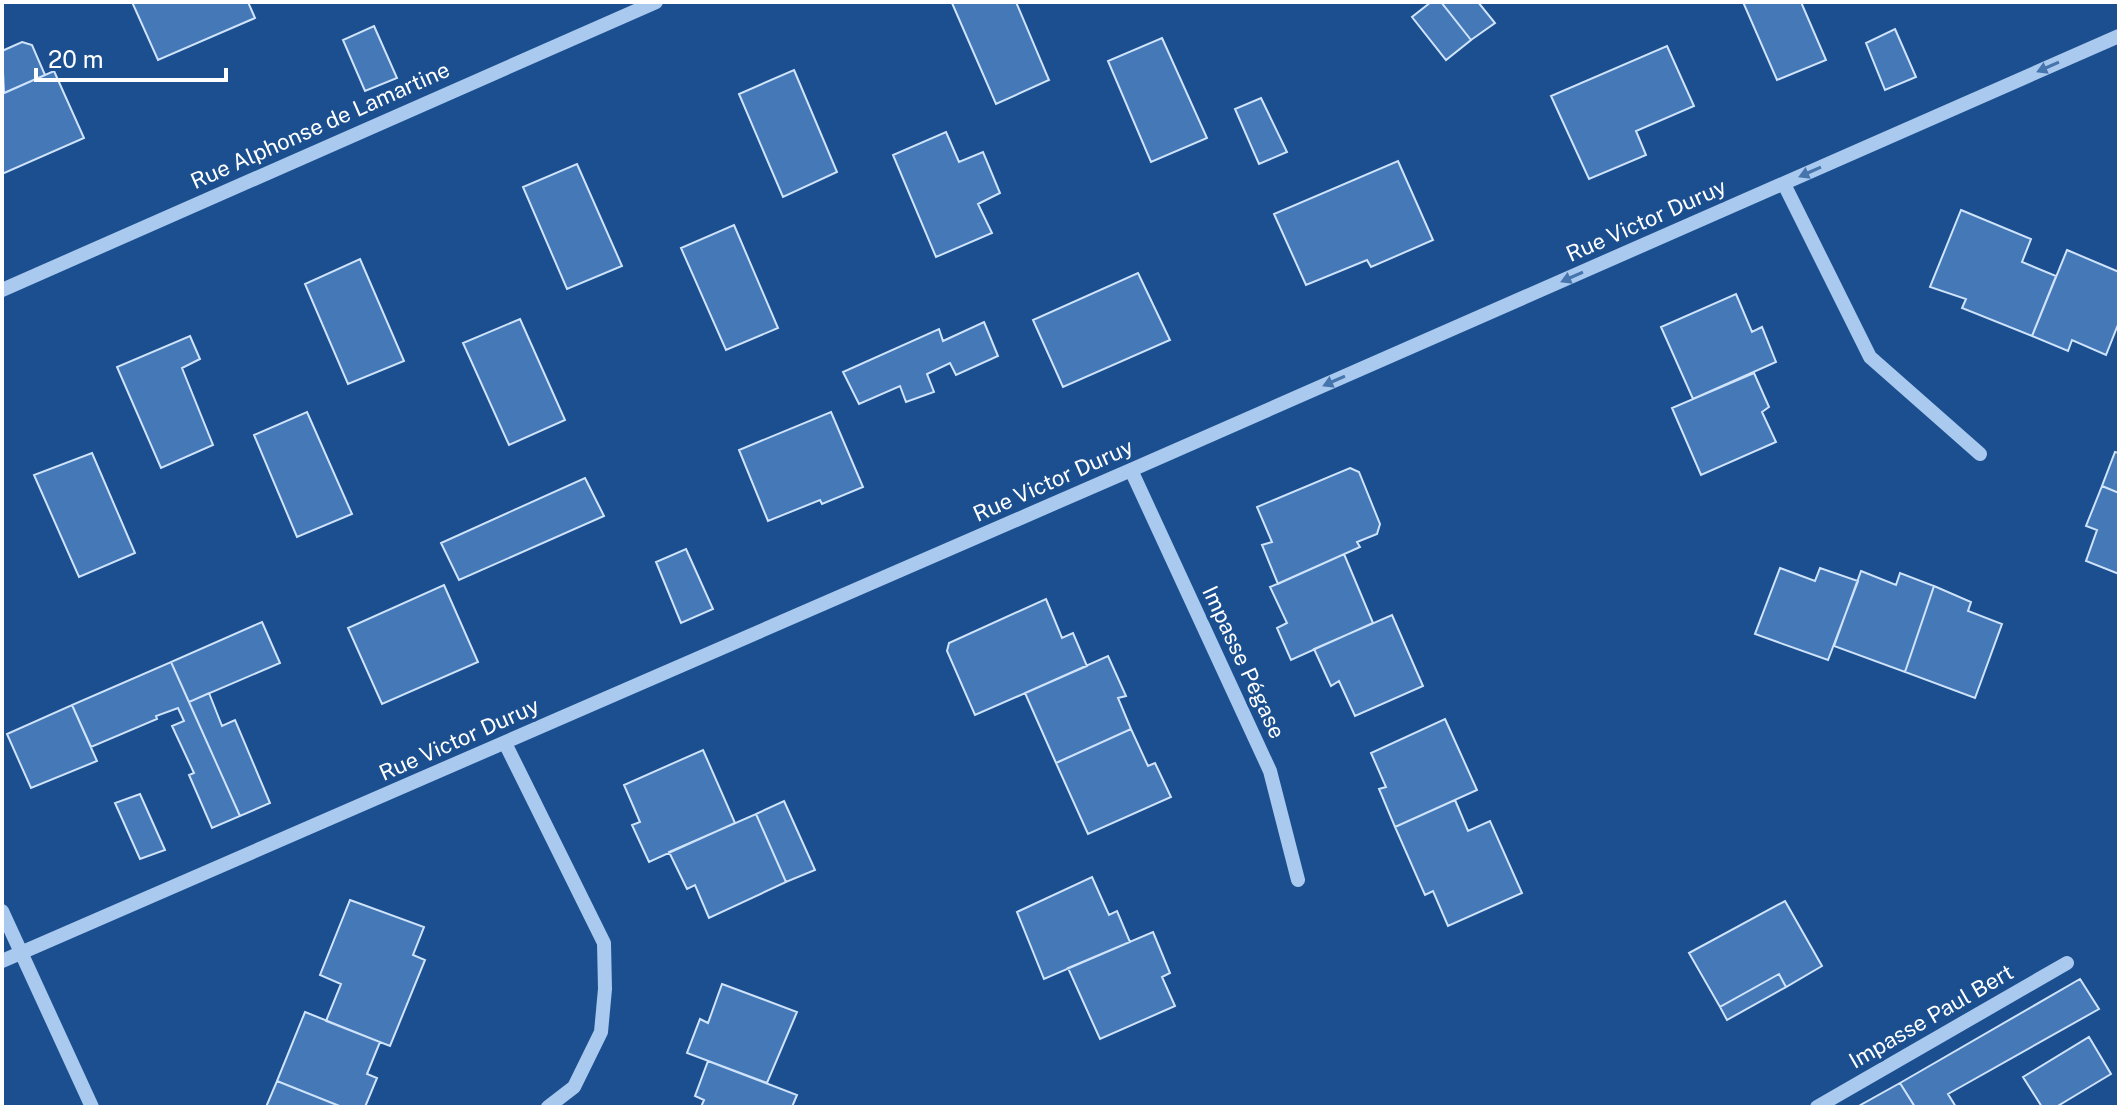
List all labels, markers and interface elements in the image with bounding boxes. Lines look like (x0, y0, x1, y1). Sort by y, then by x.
scale bar (36, 32, 226, 82)
text: 20 m (48, 45, 104, 73)
street label: Rue Alphonse de Lamartine (187, 56, 453, 194)
one-way arrow (2036, 61, 2059, 74)
one-way arrow (1798, 166, 1822, 179)
street label: Rue Victor Duruy (1562, 173, 1730, 267)
one-way arrow (1560, 270, 1584, 283)
one-way arrow (1322, 375, 1345, 388)
street label: Rue Victor Duruy (969, 433, 1137, 527)
street label: Impasse Pégase (1197, 582, 1291, 742)
street label: Rue Victor Duruy (375, 692, 543, 786)
street label: Impasse Paul Bert (1844, 958, 2018, 1074)

